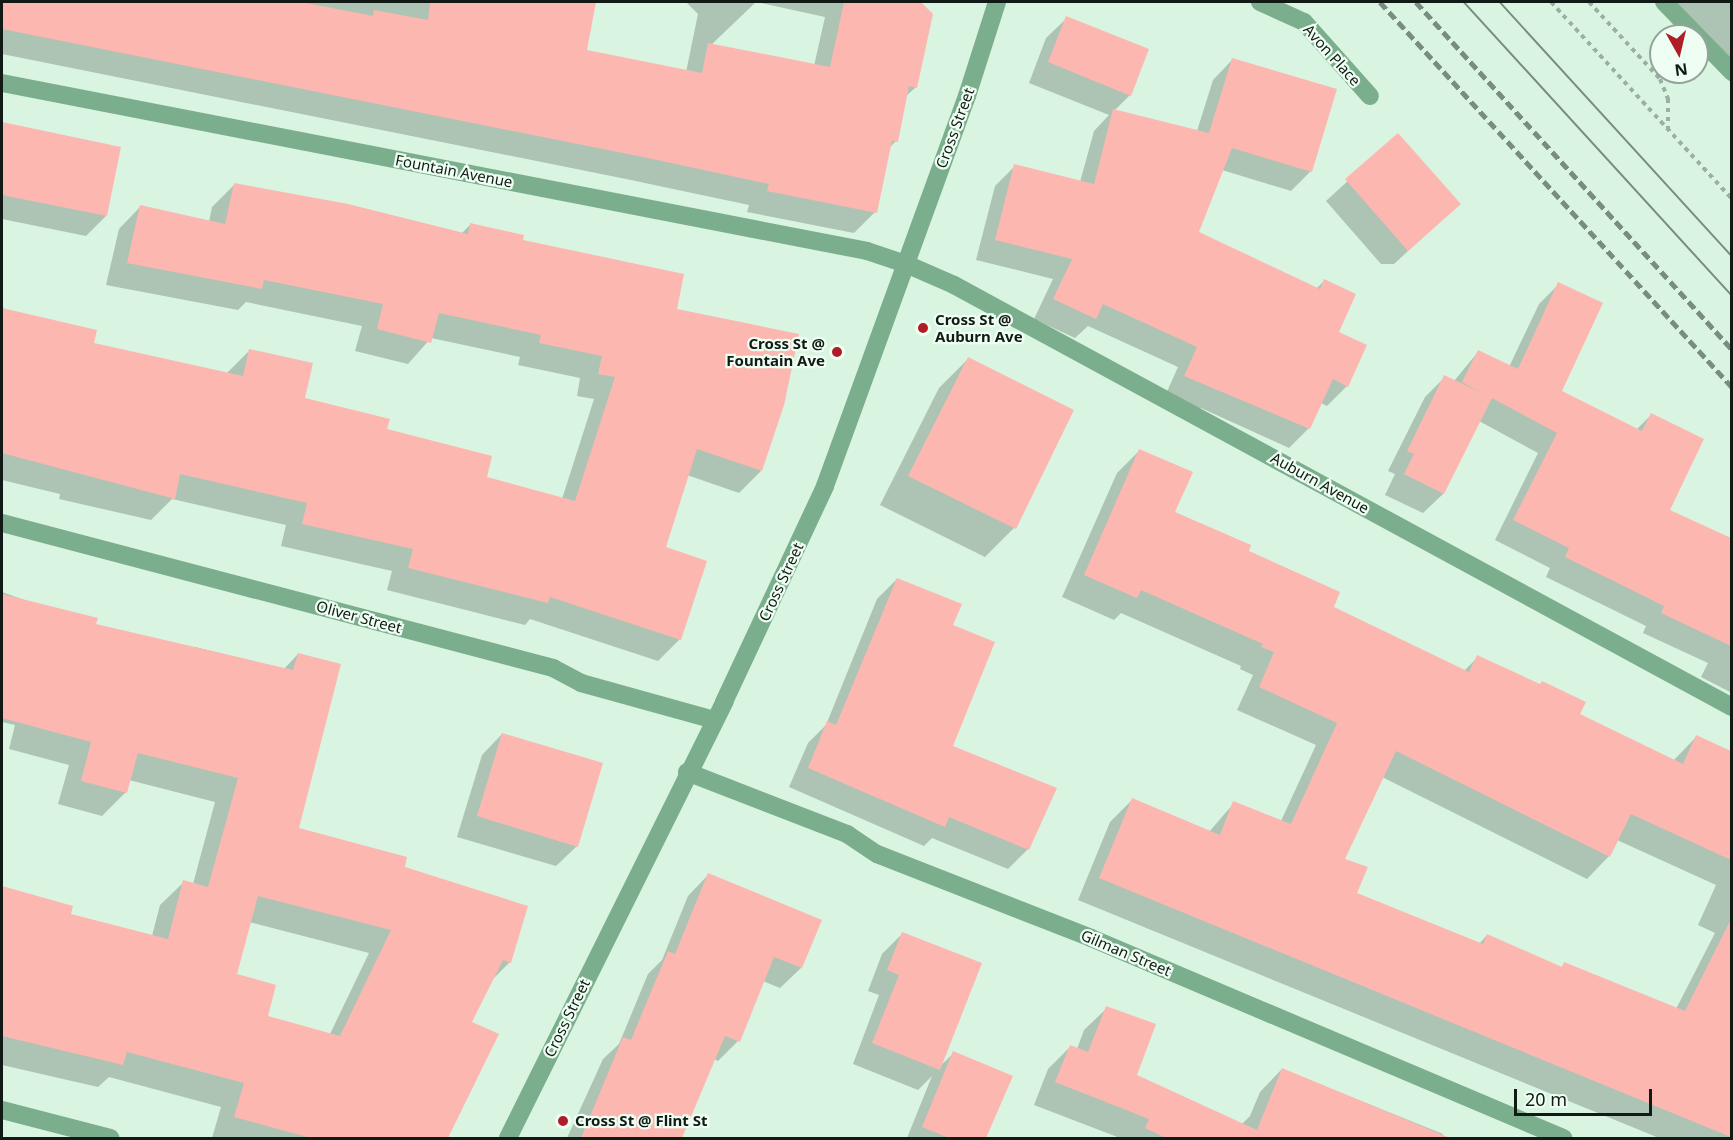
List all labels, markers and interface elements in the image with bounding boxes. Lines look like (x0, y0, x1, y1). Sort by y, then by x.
street label: Avon Place (1300, 21, 1364, 89)
north arrow (1649, 24, 1709, 84)
text: N (1673, 58, 1689, 82)
street label: Cross Street (932, 85, 978, 171)
street label: Fountain Avenue (394, 151, 514, 191)
place label: Cross St @ Auburn Ave (935, 310, 1023, 345)
marker: Cross St @ Auburn Ave (916, 321, 930, 335)
place label: Cross St @ Fountain Ave (726, 334, 825, 369)
marker: Cross St @ Fountain Ave (830, 345, 844, 359)
street label: Auburn Avenue (1268, 449, 1372, 517)
street label: Cross Street (755, 540, 807, 624)
street label: Oliver Street (314, 597, 404, 637)
street label: Gilman Street (1078, 926, 1174, 980)
street label: Cross Street (540, 976, 594, 1060)
scale bar (1517, 1077, 1655, 1115)
text: 20 m (1525, 1087, 1567, 1111)
place label: Cross St @ Flint St (575, 1112, 708, 1130)
marker: Cross St @ Flint St (556, 1114, 570, 1128)

